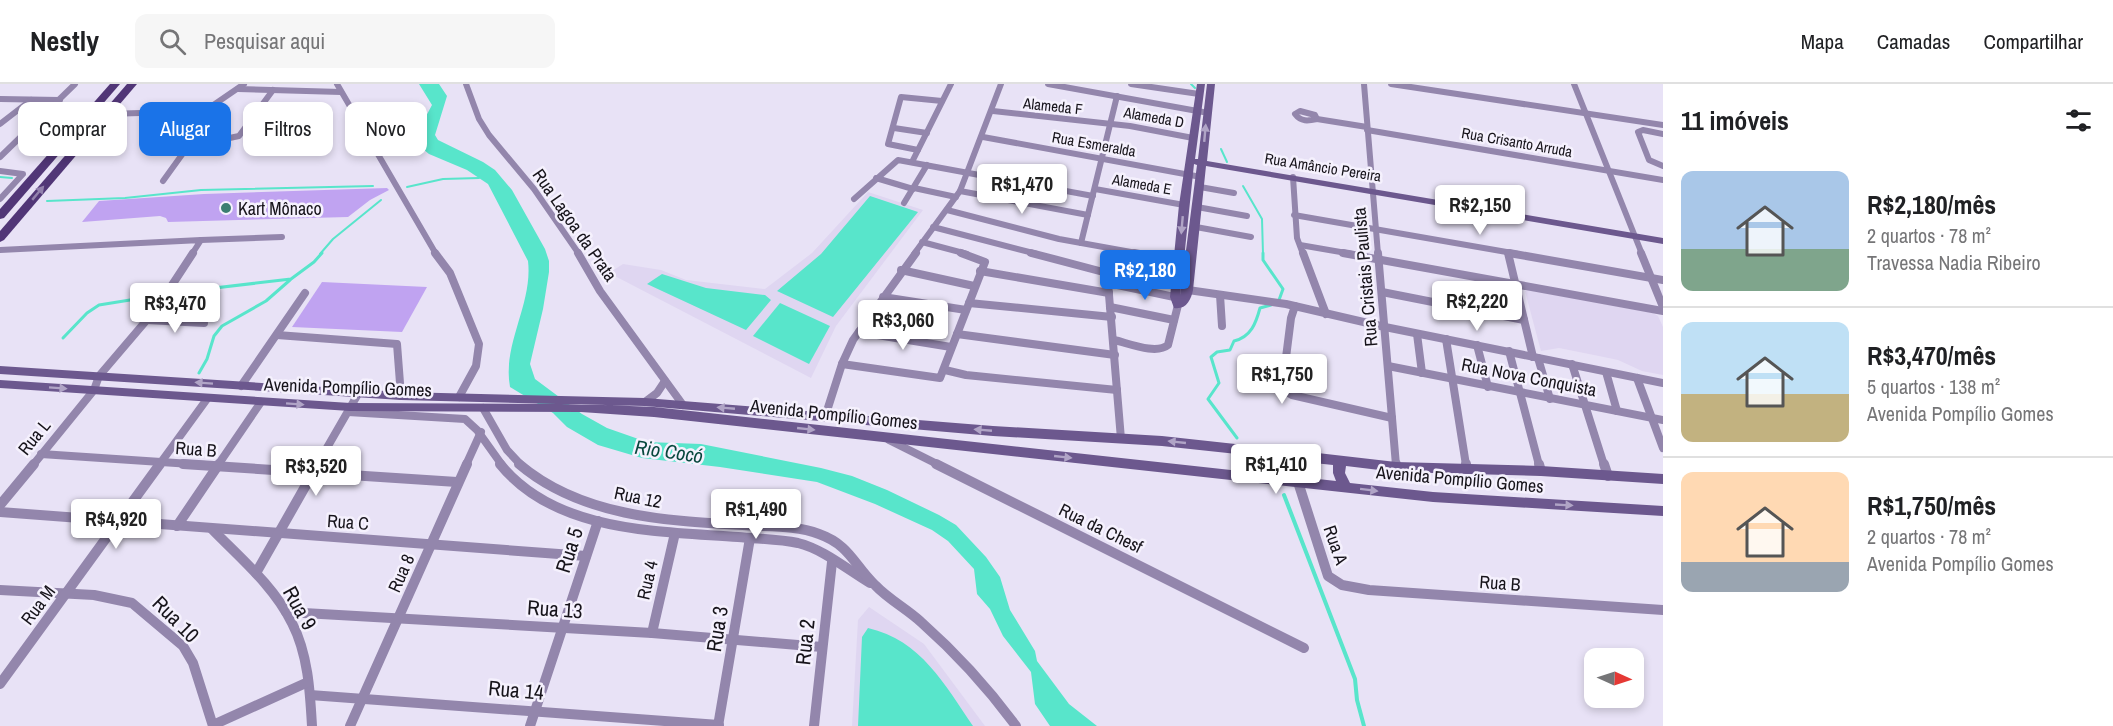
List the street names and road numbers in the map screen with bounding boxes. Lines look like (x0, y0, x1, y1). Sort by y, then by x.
street label: Alameda F (1021, 92, 1084, 120)
street label: Alameda D (1121, 101, 1186, 133)
street label: Rua Crisanto Arruda (1460, 122, 1574, 162)
street label: Rua Esmeralda (1050, 126, 1138, 162)
street label: Rua Amâncio Pereira (1263, 147, 1383, 187)
street label: Rua Lagoa da Prata (527, 164, 623, 286)
street label: Alameda E (1110, 168, 1173, 200)
street label: Rua Cristais Paulista (1346, 206, 1384, 348)
street label: Rua Nova Conquista (1459, 352, 1599, 402)
street label: Avenida Pompílio Gomes (263, 372, 432, 402)
street label: Avenida Pompílio Gomes (748, 393, 919, 435)
street label: Rua L (12, 414, 56, 460)
street label: Rua B (175, 435, 217, 463)
street label: Avenida Pompílio Gomes (1374, 459, 1545, 499)
street label: Rua 12 (612, 480, 664, 514)
street label: Rua da Chesf (1055, 497, 1148, 559)
street label: Rua C (326, 508, 370, 536)
street label: Rua A (1318, 522, 1354, 568)
street label: Rua 5 (548, 524, 590, 576)
street label: Rua 8 (382, 550, 420, 596)
street label: Rua 4 (630, 558, 664, 602)
street label: Rua B (1479, 569, 1521, 597)
street label: Rua M (15, 580, 61, 630)
street label: Rua 9 (276, 581, 324, 635)
street label: Rua 10 (146, 589, 206, 649)
street label: Rua 13 (526, 593, 584, 625)
street label: Rua 3 (699, 604, 735, 654)
street label: Rua 2 (788, 618, 822, 666)
street label: Rua 14 (487, 673, 545, 707)

